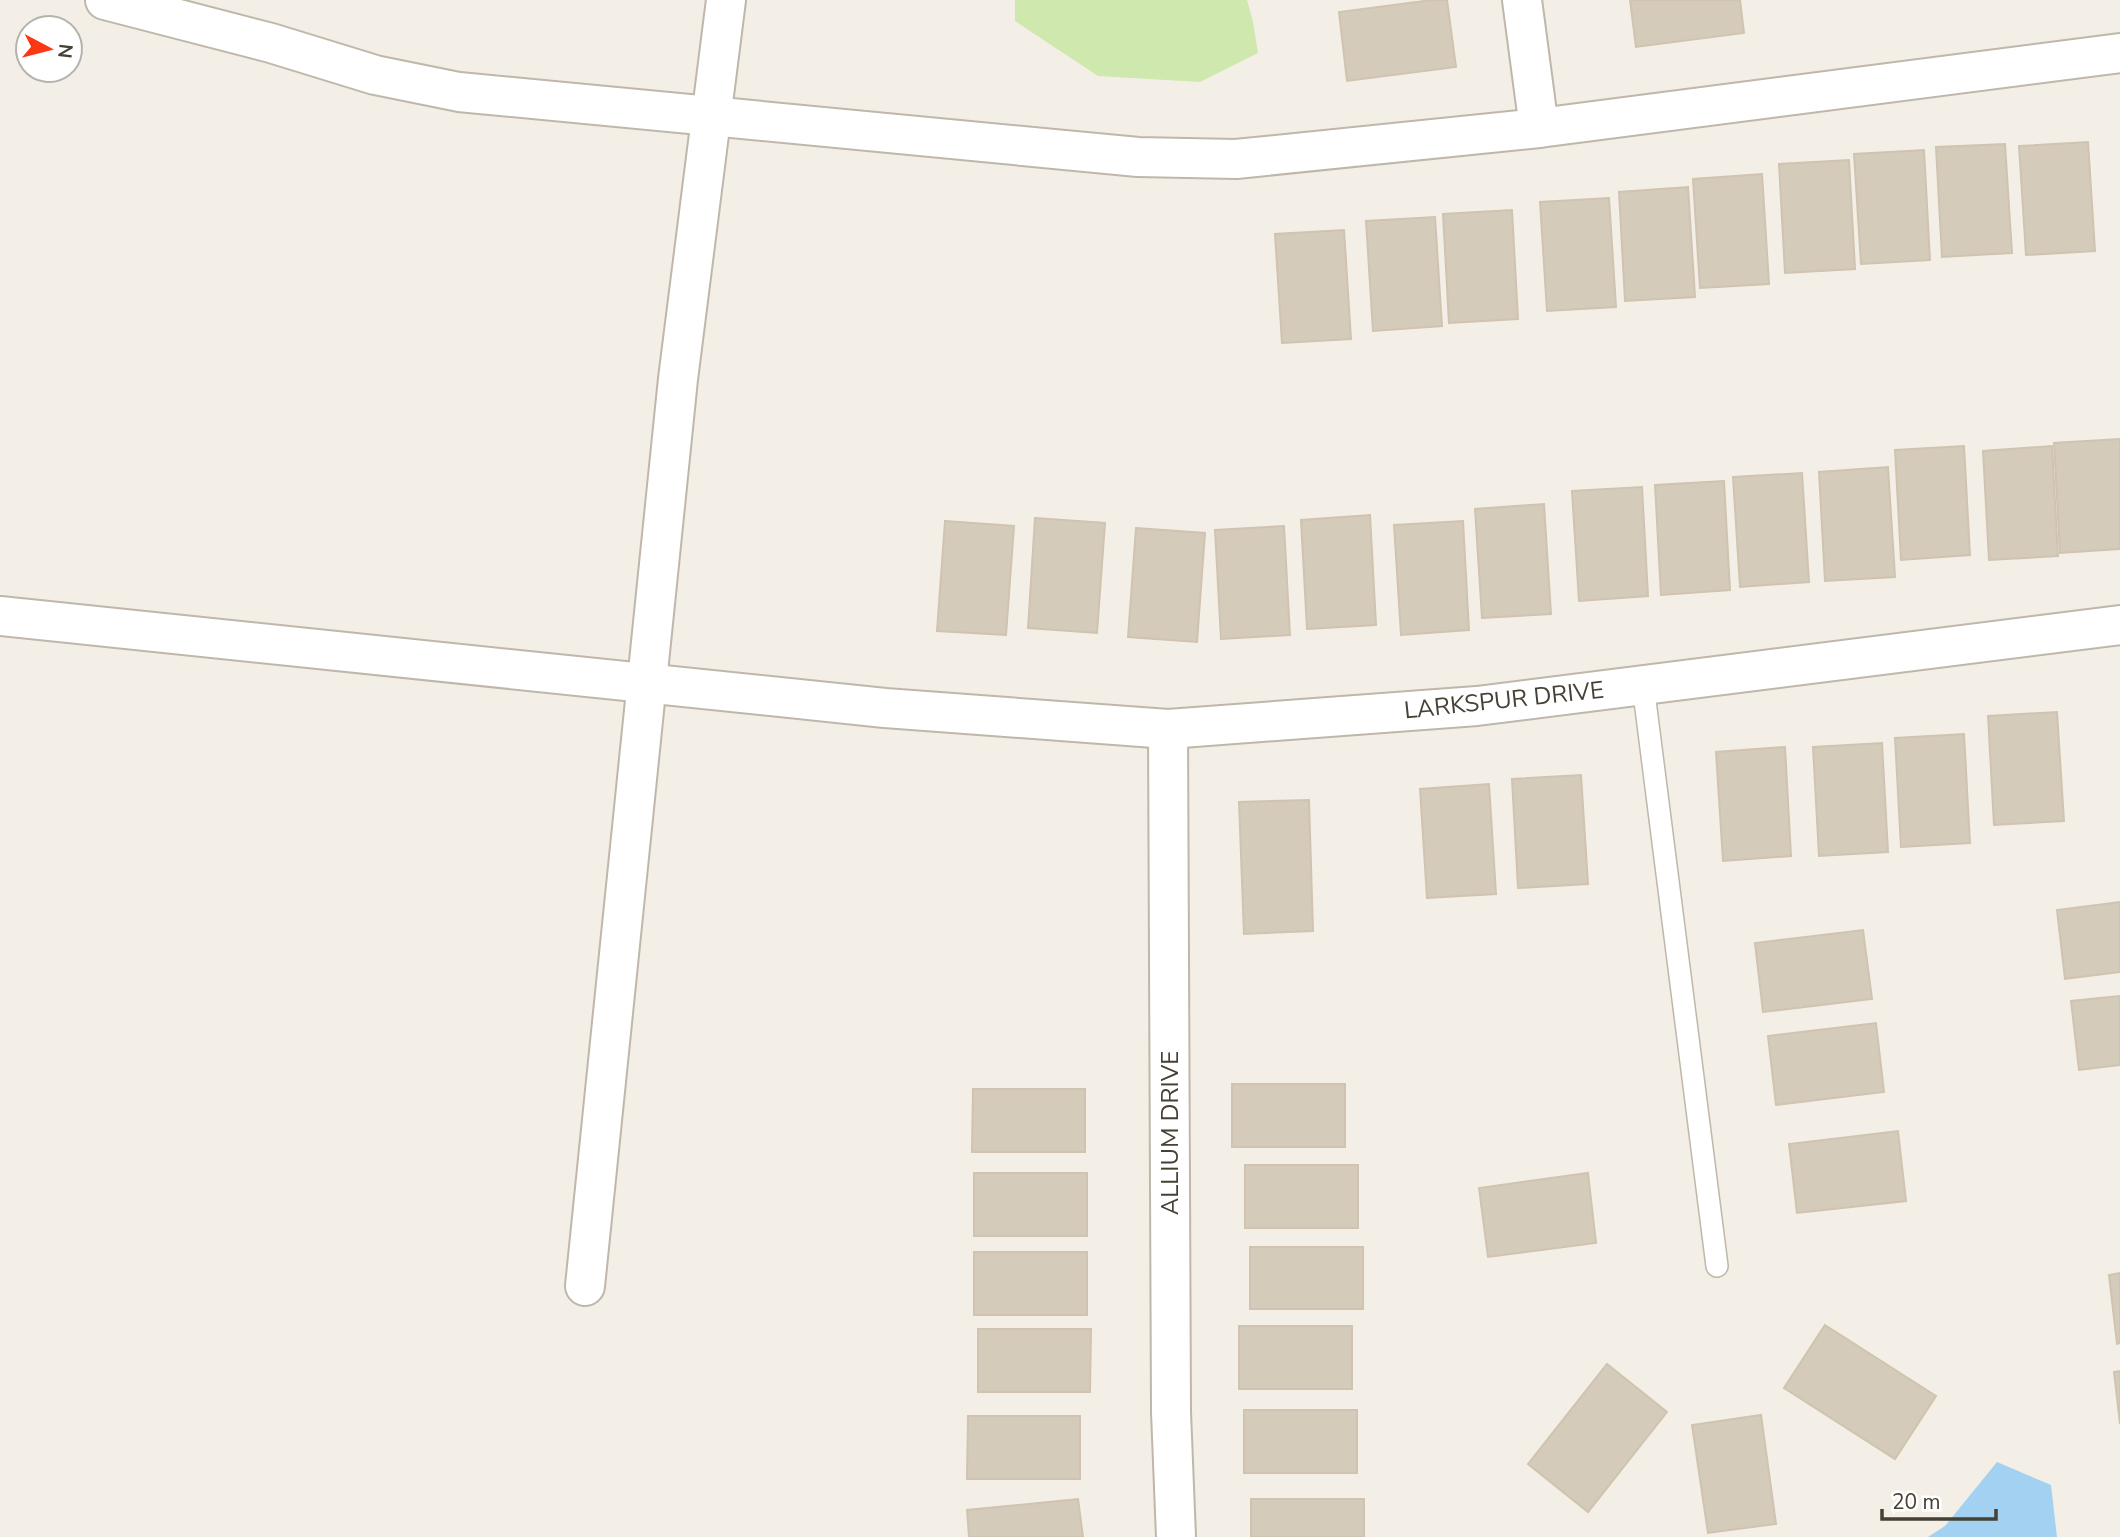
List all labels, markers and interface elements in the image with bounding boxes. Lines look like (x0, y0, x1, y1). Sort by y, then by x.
north arrow (14, 14, 84, 84)
text: N (51, 42, 79, 60)
street label: LARKSPUR DRIVE (1403, 674, 1605, 726)
street label: ALLIUM DRIVE (1154, 1051, 1186, 1215)
scale bar (1882, 1478, 1996, 1522)
text: 20 m (1892, 1488, 1941, 1516)

